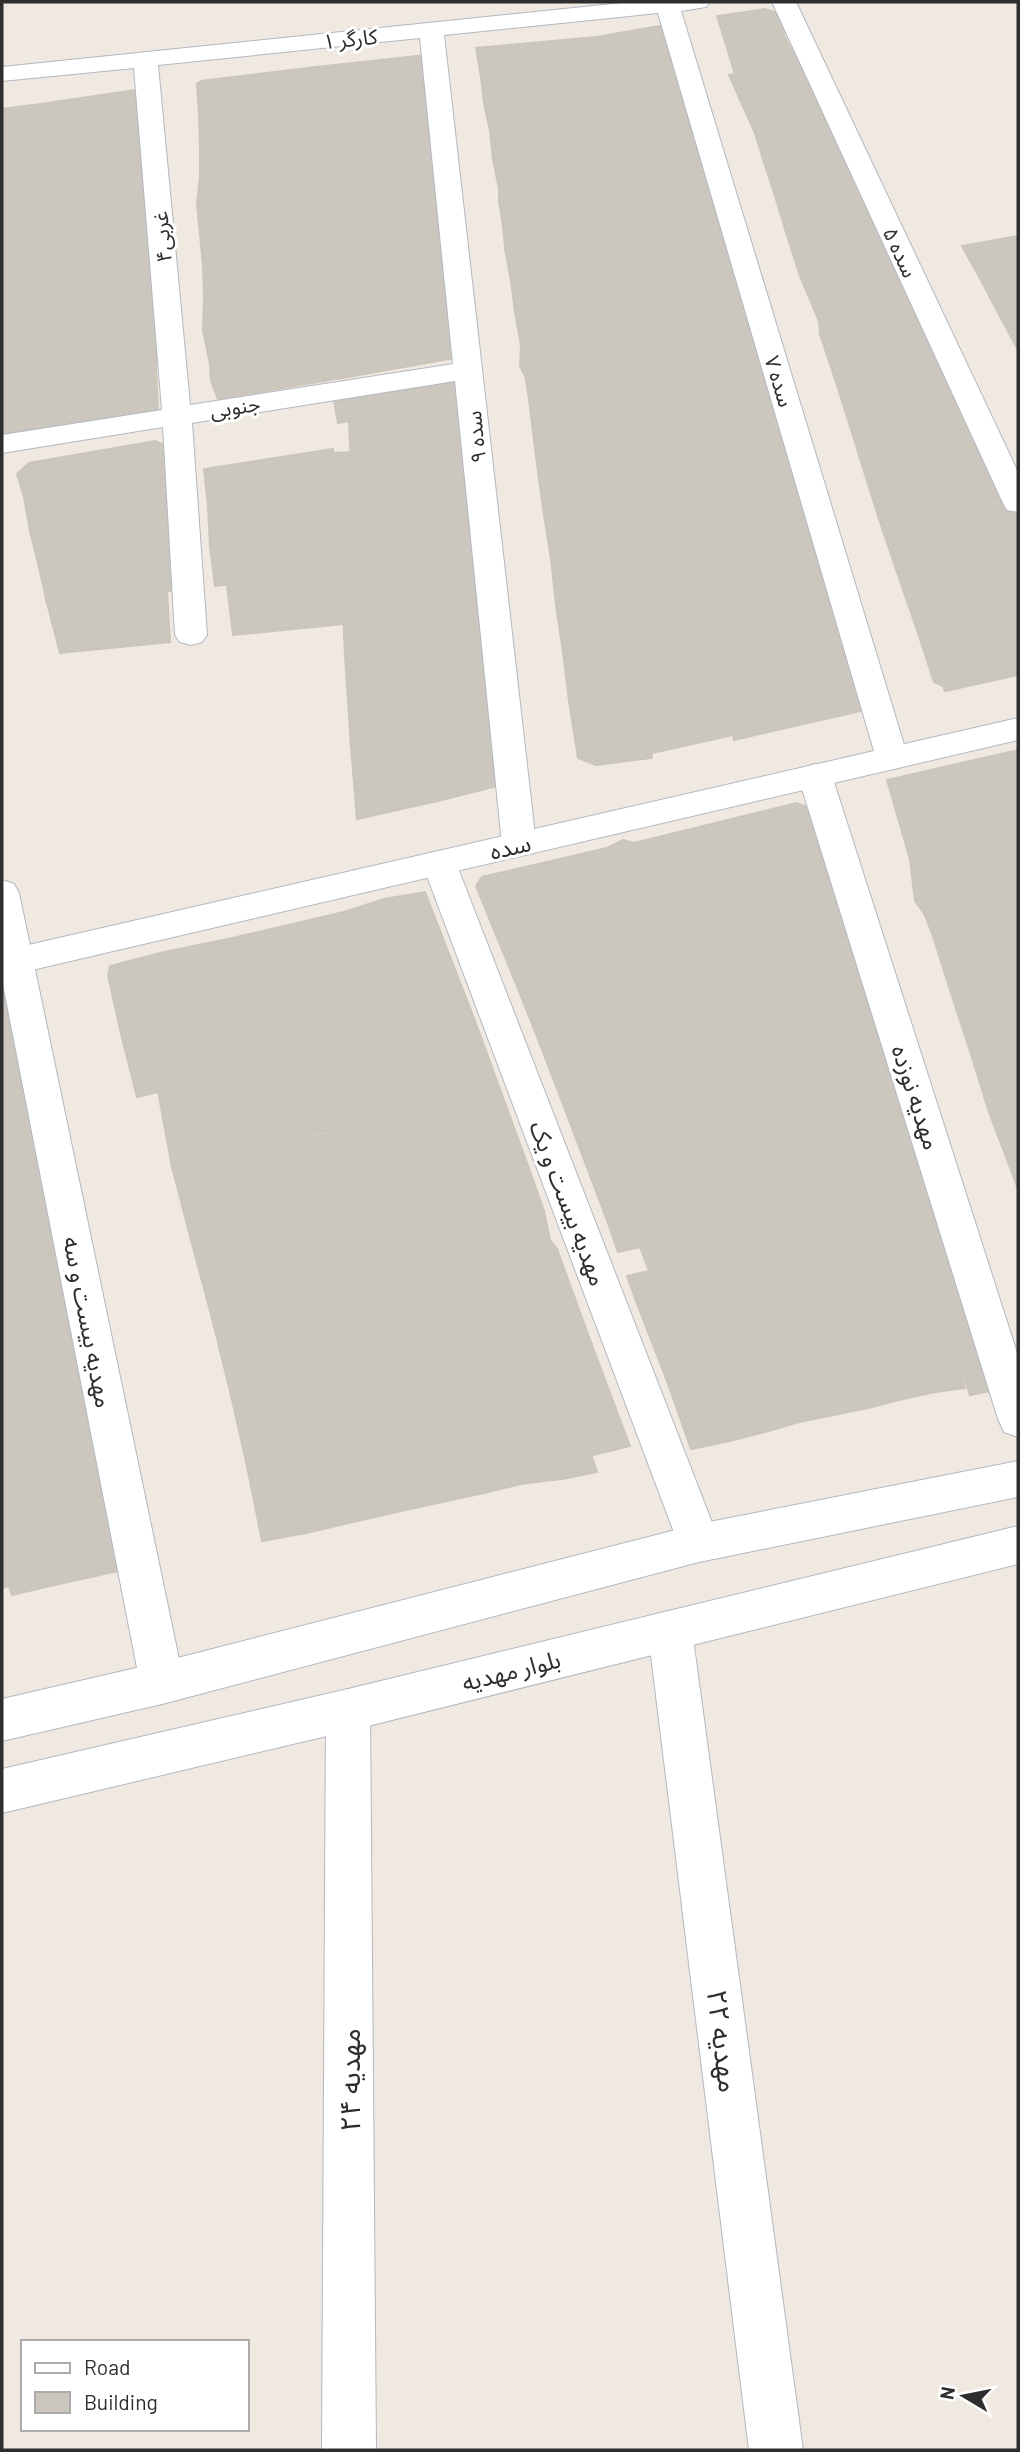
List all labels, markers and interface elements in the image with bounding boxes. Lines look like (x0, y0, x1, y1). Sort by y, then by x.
street label: کارگر ۱ (321, 23, 379, 54)
street label: غربی۴ (146, 210, 177, 264)
street label: سده ۵ (879, 223, 923, 281)
street label: سده ۷ (760, 352, 800, 410)
street label: جنوبی (208, 390, 262, 423)
street label: سده ۹ (460, 410, 490, 464)
street label: سده (487, 827, 533, 865)
street label: مهدیه نوزده (886, 1041, 948, 1153)
street label: مهدیه بیست و یک (523, 1117, 614, 1290)
street label: مهدیه بیست و سه (57, 1234, 120, 1410)
street label: بلوار مهدیه (459, 1644, 564, 1697)
street label: مهدیه ۲۲ (701, 1988, 747, 2094)
street label: مهدیه ۲۴ (332, 2028, 366, 2132)
legend (21, 2340, 248, 2431)
text: Road (84, 2354, 130, 2379)
north arrow (929, 2361, 999, 2431)
text: N (934, 2385, 959, 2401)
text: Building (84, 2389, 158, 2414)

